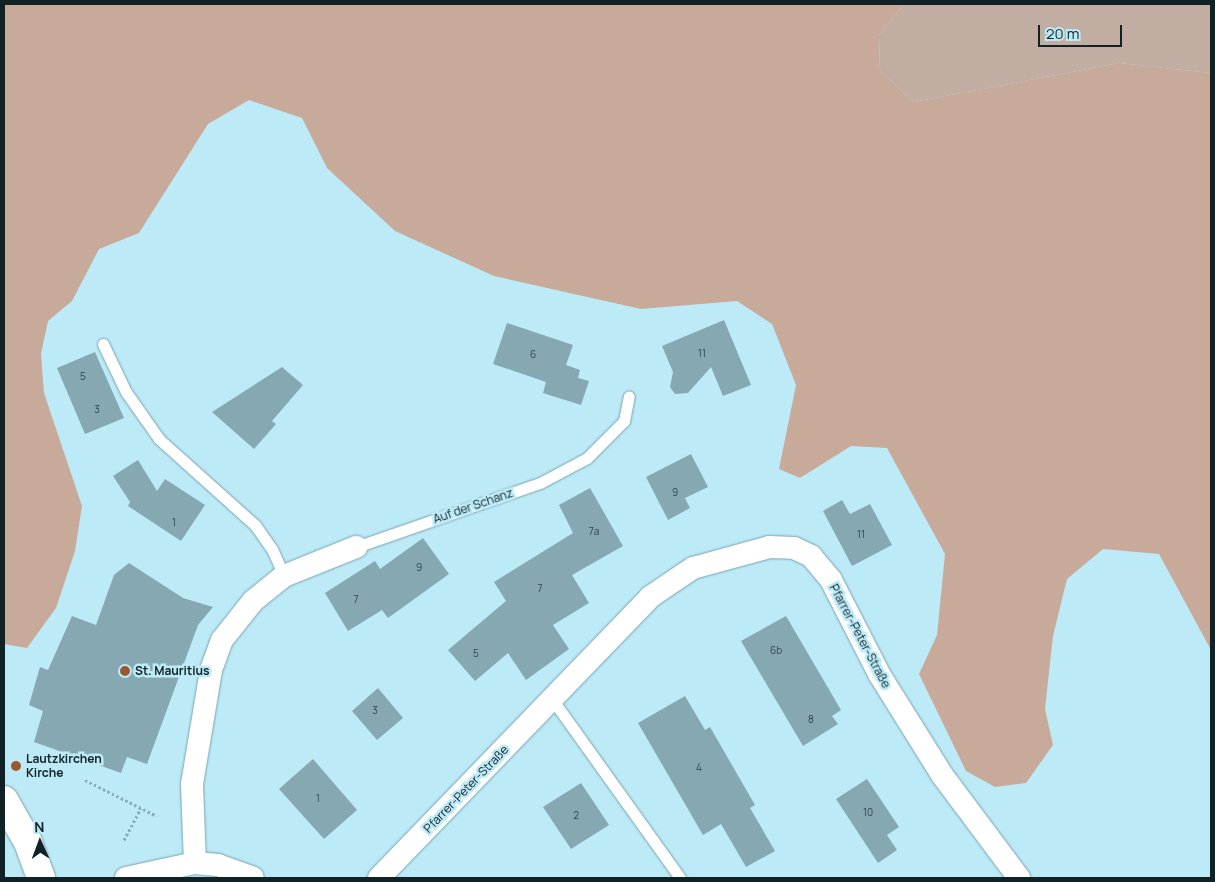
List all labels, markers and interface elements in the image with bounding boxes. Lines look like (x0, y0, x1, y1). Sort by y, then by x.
scale bar (1040, 15, 1124, 47)
text: 20 m (1046, 23, 1079, 44)
house number: 11 (698, 348, 706, 360)
house number: 6 (530, 349, 536, 361)
house number: 5 (80, 371, 86, 383)
house number: 3 (94, 404, 100, 416)
street label: Auf der Schanz (431, 486, 515, 526)
house number: 9 (672, 487, 678, 499)
house number: 1 (172, 517, 176, 529)
house number: 7a (589, 526, 599, 538)
house number: 11 (857, 529, 865, 541)
house number: 9 (416, 562, 422, 574)
street label: Pfarrer-Peter-Straße (826, 582, 894, 690)
house number: 7 (537, 583, 543, 595)
house number: 7 (353, 594, 359, 606)
house number: 6b (770, 645, 782, 657)
house number: 5 (473, 648, 479, 660)
place label: St. Mauritius (135, 664, 210, 678)
marker: St. Mauritius (119, 665, 131, 677)
house number: 3 (372, 705, 378, 717)
house number: 8 (808, 714, 814, 726)
street label: Pfarrer-Peter-Straße (421, 742, 511, 836)
place label: Lautzkirchen Kirche (26, 752, 102, 780)
marker: Lautzkirchen Kirche (10, 760, 22, 772)
house number: 4 (696, 762, 702, 774)
house number: 1 (316, 793, 320, 805)
house number: 10 (863, 807, 873, 819)
house number: 2 (573, 810, 579, 822)
north arrow (15, 817, 65, 867)
text: N (34, 817, 45, 836)

